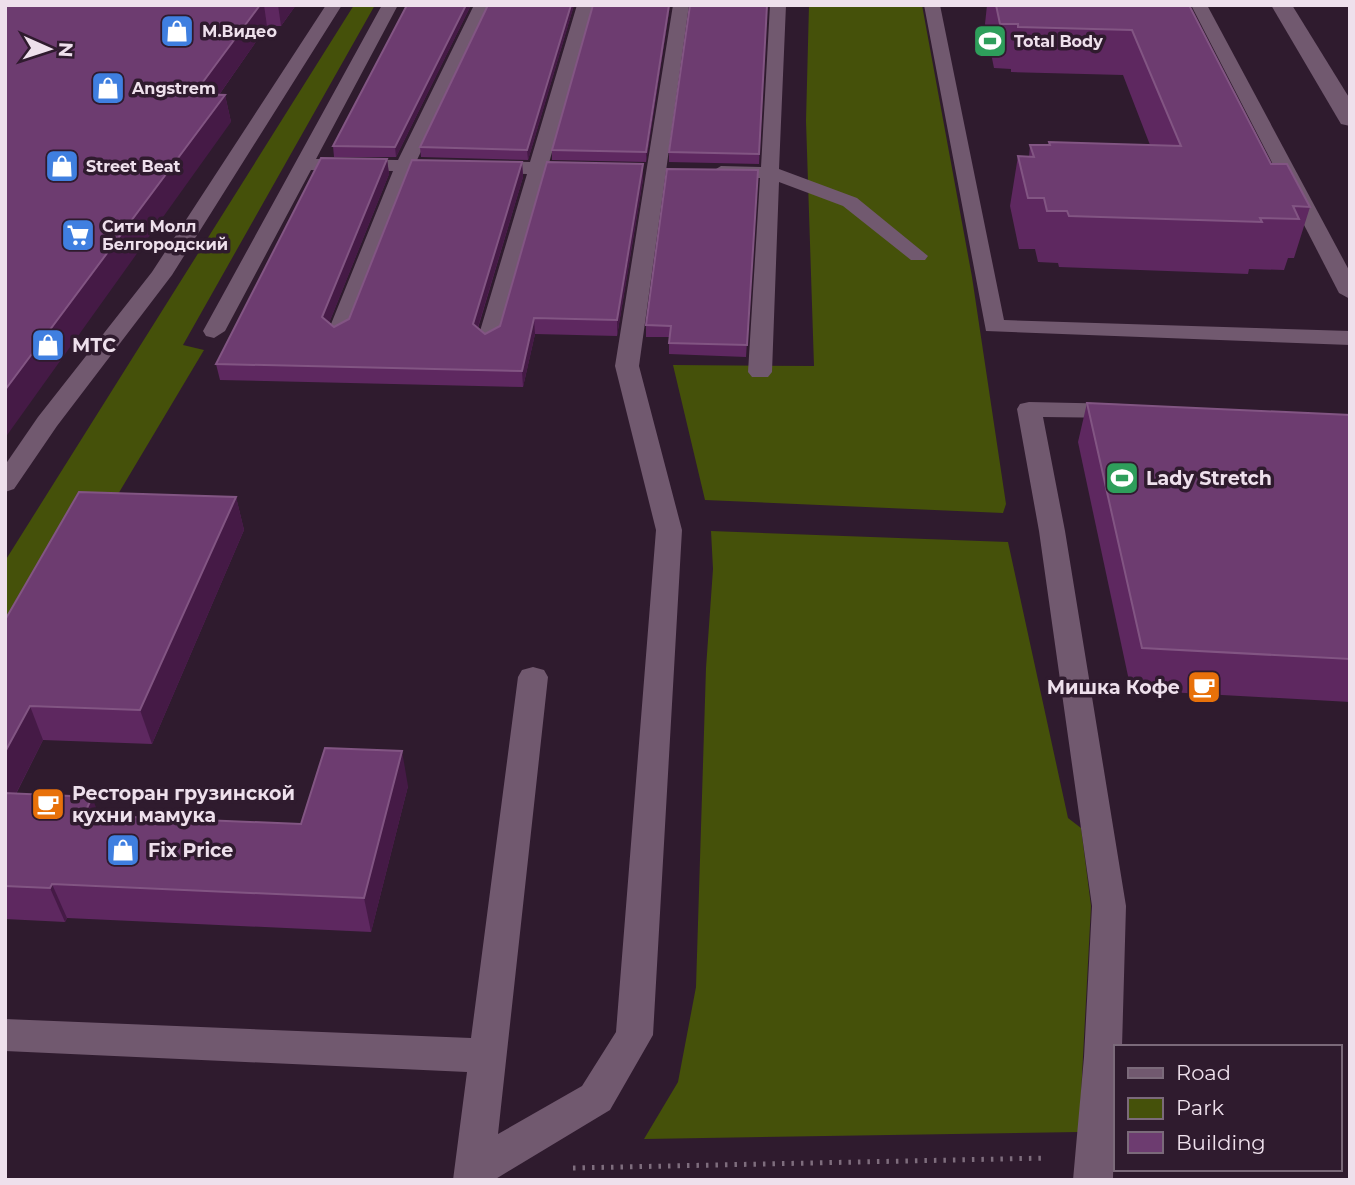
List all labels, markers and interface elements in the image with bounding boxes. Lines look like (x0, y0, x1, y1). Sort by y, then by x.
shop icon: М.Видео (158, 12, 196, 50)
north arrow (14, 14, 84, 84)
place label: М.Видео (202, 22, 277, 41)
sports icon: Total Body (971, 22, 1009, 60)
place label: Total Body (1014, 32, 1103, 51)
text: N (54, 42, 77, 58)
shop icon: Angstrem (89, 69, 127, 107)
place label: Angstrem (131, 79, 216, 98)
shop icon: Street Beat (43, 147, 81, 185)
place label: Street Beat (86, 157, 181, 176)
supermarket icon: Сити Молл Белгородский (59, 216, 97, 254)
place label: Сити Молл Белгородский (102, 217, 228, 254)
shop icon: МТС (29, 326, 67, 364)
place label: МТС (72, 334, 116, 357)
sports icon: Lady Stretch (1103, 459, 1141, 497)
place label: Lady Stretch (1146, 467, 1272, 490)
cafe icon: Мишка Кофе (1185, 668, 1223, 706)
place label: Мишка Кофе (1047, 676, 1180, 699)
place label: Ресторан грузинской кухни мамука (72, 782, 295, 827)
cafe icon: Ресторан грузинской кухни мамука (29, 785, 67, 823)
shop icon: Fix Price (104, 831, 142, 869)
place label: Fix Price (148, 839, 233, 862)
legend (1114, 1045, 1341, 1171)
text: Road (1176, 1060, 1231, 1085)
text: Park (1176, 1095, 1224, 1120)
text: Building (1176, 1130, 1266, 1155)

